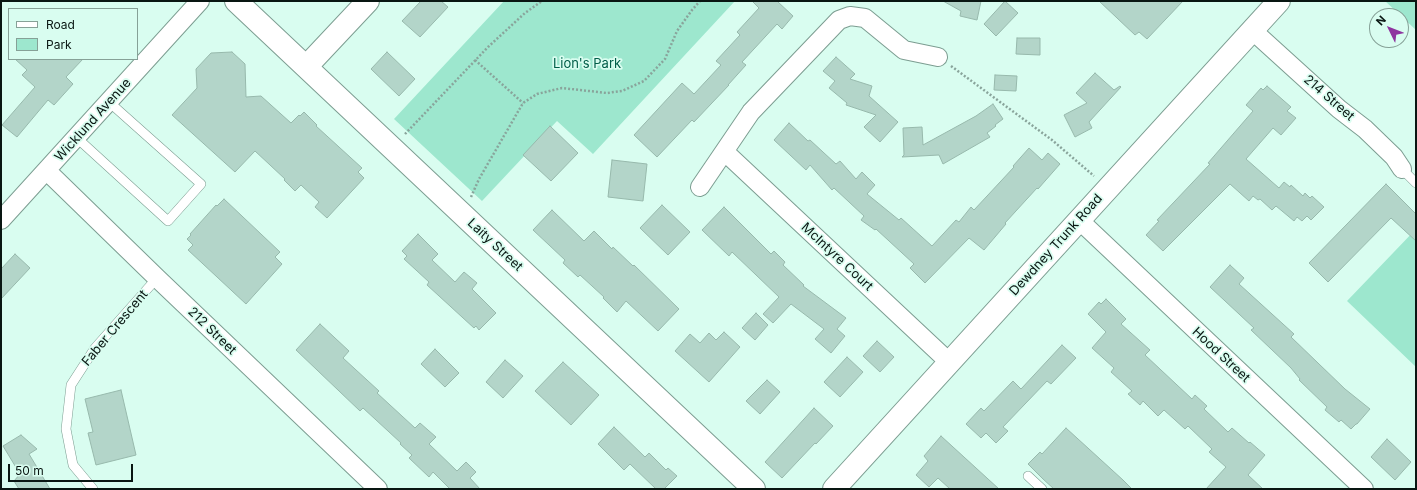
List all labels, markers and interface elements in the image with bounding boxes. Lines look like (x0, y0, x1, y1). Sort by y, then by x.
legend (8, 8, 138, 60)
north arrow (1369, 8, 1409, 48)
text: N (1373, 13, 1389, 28)
text: Road (46, 17, 75, 32)
text: Park (46, 37, 72, 52)
park label: Lion's Park (553, 56, 621, 72)
street label: 214 Street (1301, 72, 1357, 124)
street label: Wicklund Avenue (52, 75, 134, 165)
street label: Dewdney Trunk Road (1006, 191, 1106, 299)
street label: Laity Street (464, 215, 526, 275)
street label: McIntyre Court (798, 220, 876, 294)
street label: Faber Crescent (79, 287, 151, 369)
street label: 212 Street (184, 304, 240, 358)
street label: Hood Street (1189, 324, 1253, 386)
scale bar (10, 456, 135, 482)
text: 50 m (15, 463, 44, 478)

